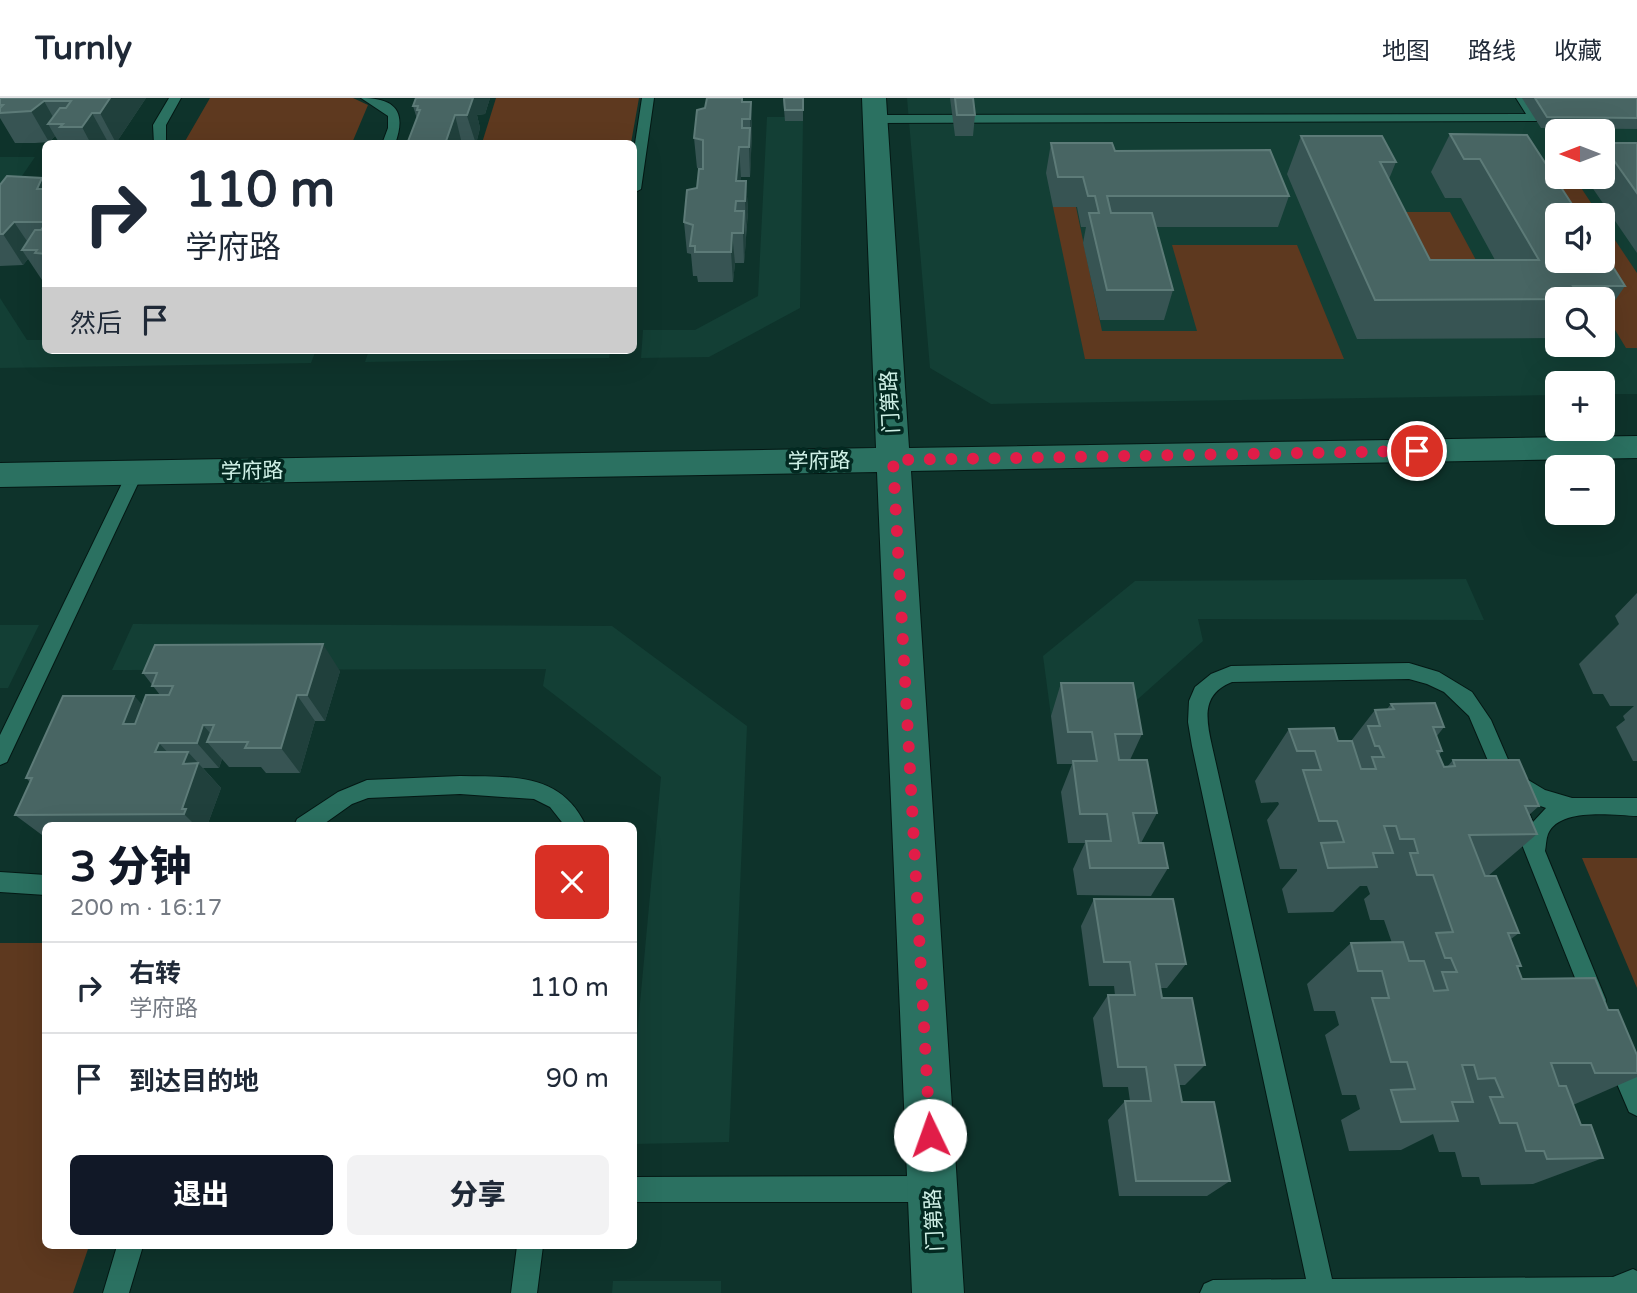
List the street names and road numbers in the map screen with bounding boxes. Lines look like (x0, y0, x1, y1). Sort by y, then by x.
street label: 门第路 (876, 370, 905, 434)
street label: 学府路 (787, 448, 851, 475)
street label: 学府路 (220, 458, 284, 485)
street label: 门第路 (920, 1188, 949, 1252)

